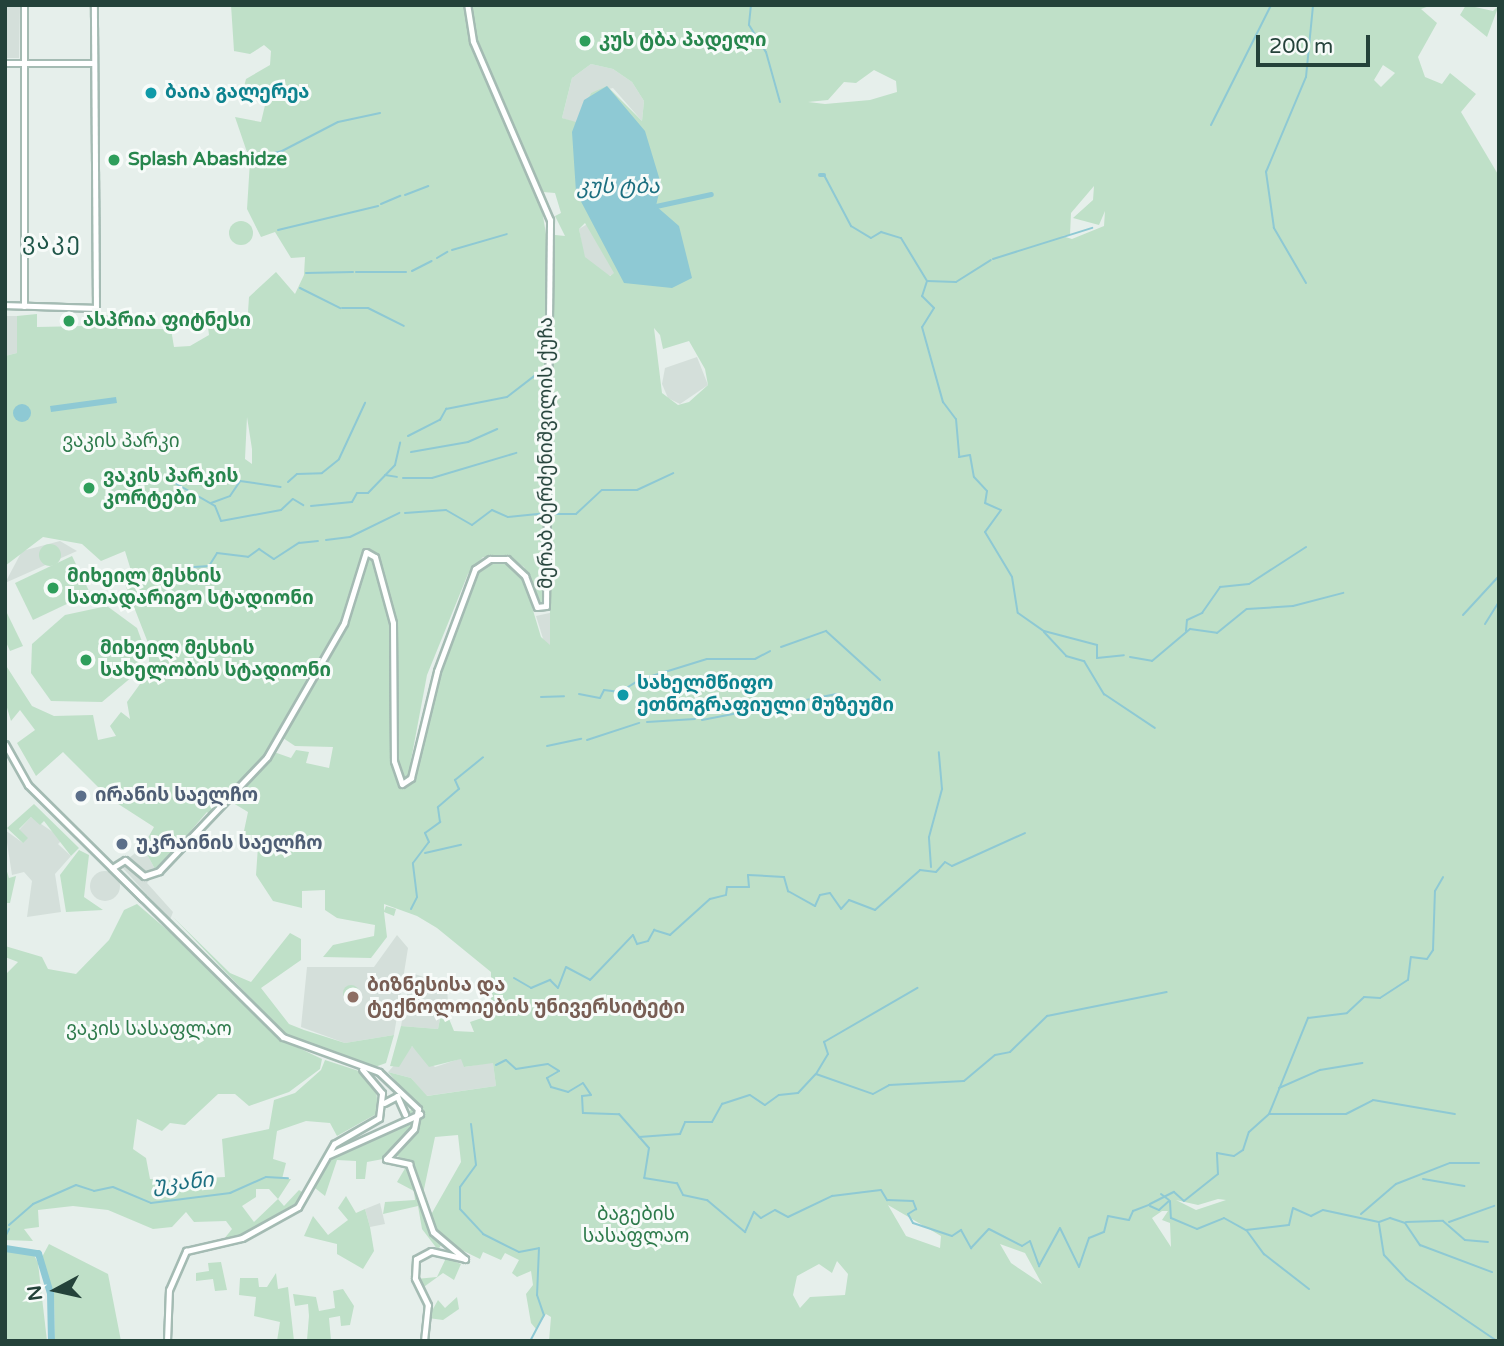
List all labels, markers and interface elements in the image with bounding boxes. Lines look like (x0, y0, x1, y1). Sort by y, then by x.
scale bar (1259, 21, 1373, 65)
place label: კუს ტბა პადელი (599, 30, 766, 52)
marker: კუს ტბა პადელი (577, 33, 593, 49)
text: 200 m (1269, 34, 1333, 59)
place label: ბაია გალერეა (165, 82, 309, 104)
marker: ბაია გალერეა (143, 85, 159, 101)
place label: Splash Abashidze (128, 149, 287, 171)
marker: Splash Abashidze (106, 152, 122, 168)
water label: კუს ტბა (577, 174, 659, 200)
district label: ვაკე (22, 228, 82, 256)
place label: ასპრია ფიტნესი (83, 310, 251, 332)
marker: ასპრია ფიტნესი (61, 313, 77, 329)
street label: მერაბ ბერძენიშვილის ქუჩა (536, 317, 558, 589)
park label: ვაკის პარკი (62, 431, 180, 453)
place label: ვაკის პარკის კორტები (103, 466, 239, 510)
marker: ვაკის პარკის კორტები (81, 480, 97, 496)
place label: მიხეილ მესხის სათადარიგო სტადიონი (67, 566, 314, 610)
marker: მიხეილ მესხის სათადარიგო სტადიონი (45, 580, 61, 596)
place label: მიხეილ მესხის სახელობის სტადიონი (100, 638, 331, 682)
marker: მიხეილ მესხის სახელობის სტადიონი (78, 652, 94, 668)
place label: სახელმწიფო ეთნოგრაფიული მუზეუმი (637, 673, 894, 717)
marker: სახელმწიფო ეთნოგრაფიული მუზეუმი (615, 687, 631, 703)
place label: ირანის საელჩო (95, 785, 258, 807)
marker: ირანის საელჩო (73, 788, 89, 804)
place label: უკრაინის საელჩო (136, 833, 323, 855)
marker: უკრაინის საელჩო (114, 836, 130, 852)
place label: ბიზნესისა და ტექნოლოიების უნივერსიტეტი (367, 975, 685, 1019)
marker: ბიზნესისა და ტექნოლოიების უნივერსიტეტი (345, 989, 361, 1005)
park label: ვაკის სასაფლაო (66, 1019, 232, 1041)
water label: უკანი (152, 1168, 214, 1198)
park label: ბაგების სასაფლაო (583, 1204, 689, 1248)
north arrow (21, 1255, 91, 1325)
text: N (23, 1284, 47, 1302)

